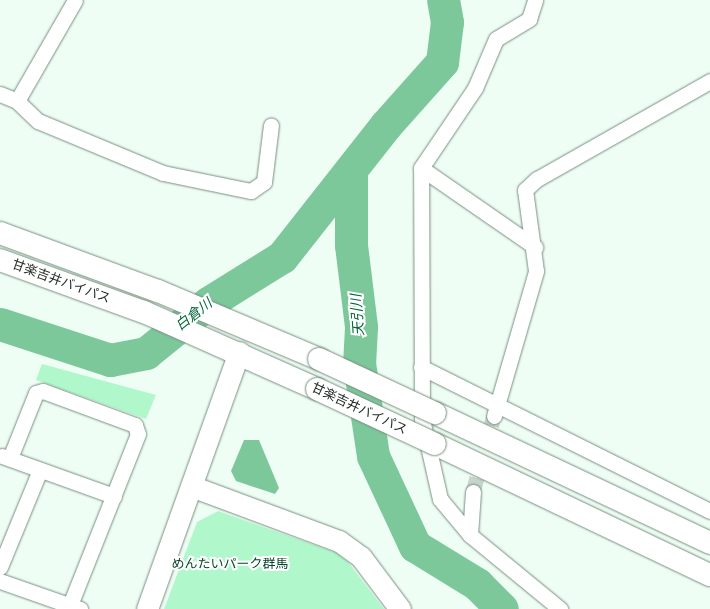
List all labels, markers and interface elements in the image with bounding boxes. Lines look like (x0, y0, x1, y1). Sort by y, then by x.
street label: 甘楽吉井バイパス (9, 257, 113, 307)
water label: 天引川 (348, 293, 368, 337)
water label: 白倉川 (172, 295, 216, 335)
street label: 甘楽吉井バイパス (309, 380, 409, 438)
park label: めんたいパーク群馬 (172, 556, 288, 572)

